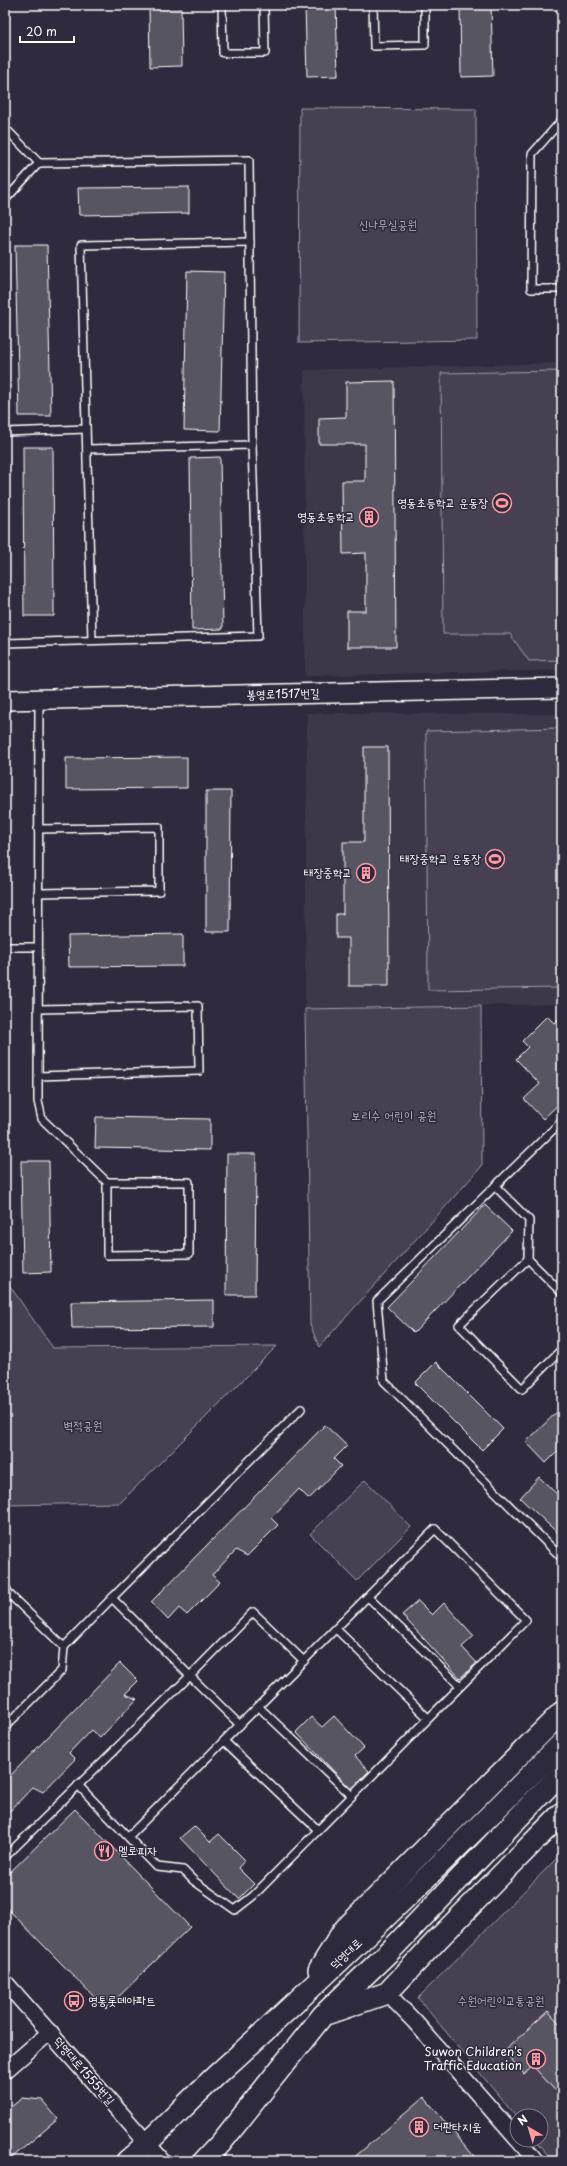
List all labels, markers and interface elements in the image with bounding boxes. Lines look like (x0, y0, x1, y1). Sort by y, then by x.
scale bar (20, 18, 74, 44)
text: 20 m (26, 22, 57, 40)
park label: 신나무실공원 (359, 215, 417, 233)
sports icon: 영동초등학교 운동장 (491, 492, 513, 514)
place label: 영동초등학교 운동장 (397, 493, 488, 511)
building icon: 영동초등학교 (358, 506, 380, 528)
place label: 영동초등학교 (297, 507, 355, 525)
street label: 봉영로1517번길 (246, 683, 320, 703)
sports icon: 태장중학교 운동장 (484, 848, 506, 870)
place label: 태장중학교 운동장 (400, 849, 481, 867)
building icon: 태장중학교 (355, 862, 377, 884)
place label: 태장중학교 (304, 863, 352, 881)
park label: 보리수 어린이 공원 (351, 1106, 437, 1124)
park label: 벽적공원 (64, 1416, 102, 1434)
restaurant icon: 멜로피자 (93, 1840, 115, 1862)
place label: 멜로피자 (118, 1841, 157, 1859)
street label: 덕영대로 (325, 1933, 365, 1973)
bus stop icon: 영통롯데아파트 (63, 1990, 85, 2012)
place label: 영통롯데아파트 (88, 1991, 156, 2009)
park label: 수원어린이교통공원 (458, 1991, 544, 2009)
street label: 덕영대로1555번길 (50, 2032, 120, 2109)
place label: Suwon Children's Traffic Education (424, 2042, 523, 2074)
building icon: Suwon Children's Traffic Education (525, 2048, 547, 2070)
north arrow (509, 2108, 549, 2148)
text: N (514, 2110, 531, 2129)
building icon: 더판타지움 (408, 2116, 430, 2138)
place label: 더판타지움 (433, 2117, 481, 2135)

